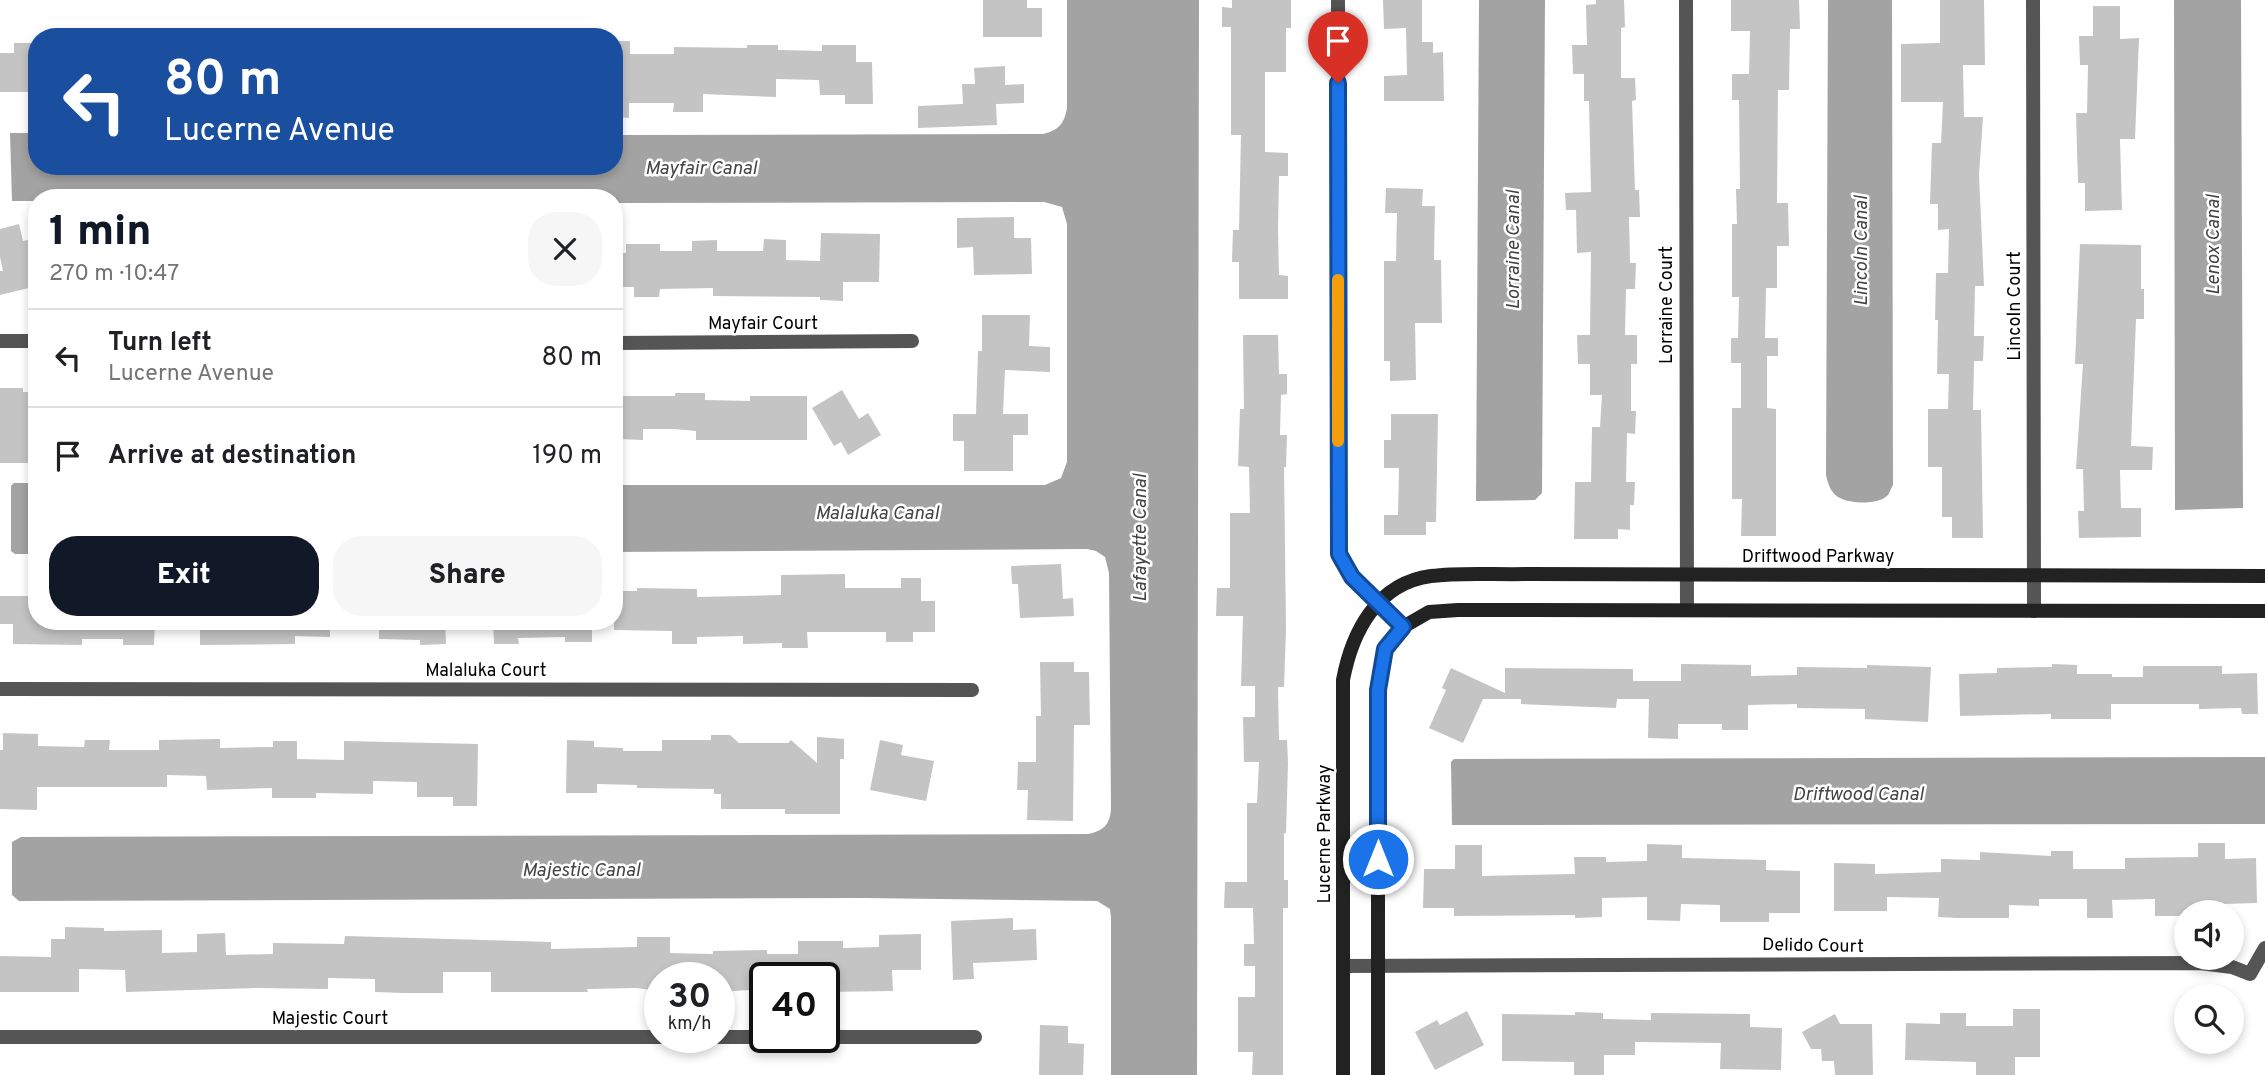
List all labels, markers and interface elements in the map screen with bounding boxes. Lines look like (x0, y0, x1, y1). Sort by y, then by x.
pin (1308, 11, 1368, 83)
icon: arrive (1319, 22, 1357, 60)
text: 80 m (164, 51, 281, 113)
icon: left (49, 56, 140, 147)
text: Lucerne Avenue (164, 112, 395, 152)
water label: Mayfair Canal (645, 157, 758, 181)
water label: Lorraine Canal (1502, 189, 1526, 310)
water label: Lenox Canal (2202, 194, 2226, 295)
water label: Lincoln Canal (1850, 195, 1874, 306)
text: 1 min (49, 207, 152, 260)
button: close (528, 212, 602, 286)
street label: Lorraine Court (1656, 246, 1679, 364)
street label: Lincoln Court (2004, 251, 2027, 361)
text: 270 m · 10:47 (49, 260, 179, 289)
street label: Mayfair Court (708, 313, 818, 336)
text: Turn left (108, 327, 212, 360)
icon: left (49, 339, 87, 377)
text: 80 m (542, 342, 602, 375)
text: Lucerne Avenue (108, 360, 274, 389)
icon: arrive (49, 437, 87, 475)
text: Arrive at destination (108, 440, 356, 473)
text: 190 m (532, 440, 602, 473)
water label: Lafayette Canal (1129, 473, 1153, 602)
water label: Malaluka Canal (815, 502, 940, 526)
button: Exit (49, 536, 319, 616)
button: Share (333, 536, 602, 616)
street label: Driftwood Parkway (1742, 546, 1894, 569)
street label: Malaluka Court (425, 660, 547, 683)
street label: Lucerne Parkway (1314, 765, 1337, 903)
water label: Driftwood Canal (1792, 783, 1925, 807)
position arrow (1341, 822, 1415, 896)
water label: Majestic Canal (522, 859, 641, 883)
map controls (2174, 900, 2244, 1054)
button: sound (2174, 900, 2244, 970)
street label: Delido Court (1762, 934, 1864, 959)
speed limit sign: 40 (749, 962, 840, 1053)
text: 30 (668, 976, 711, 1020)
button: search (2174, 984, 2244, 1054)
street label: Majestic Court (272, 1008, 388, 1031)
text: km/h (668, 1013, 711, 1036)

